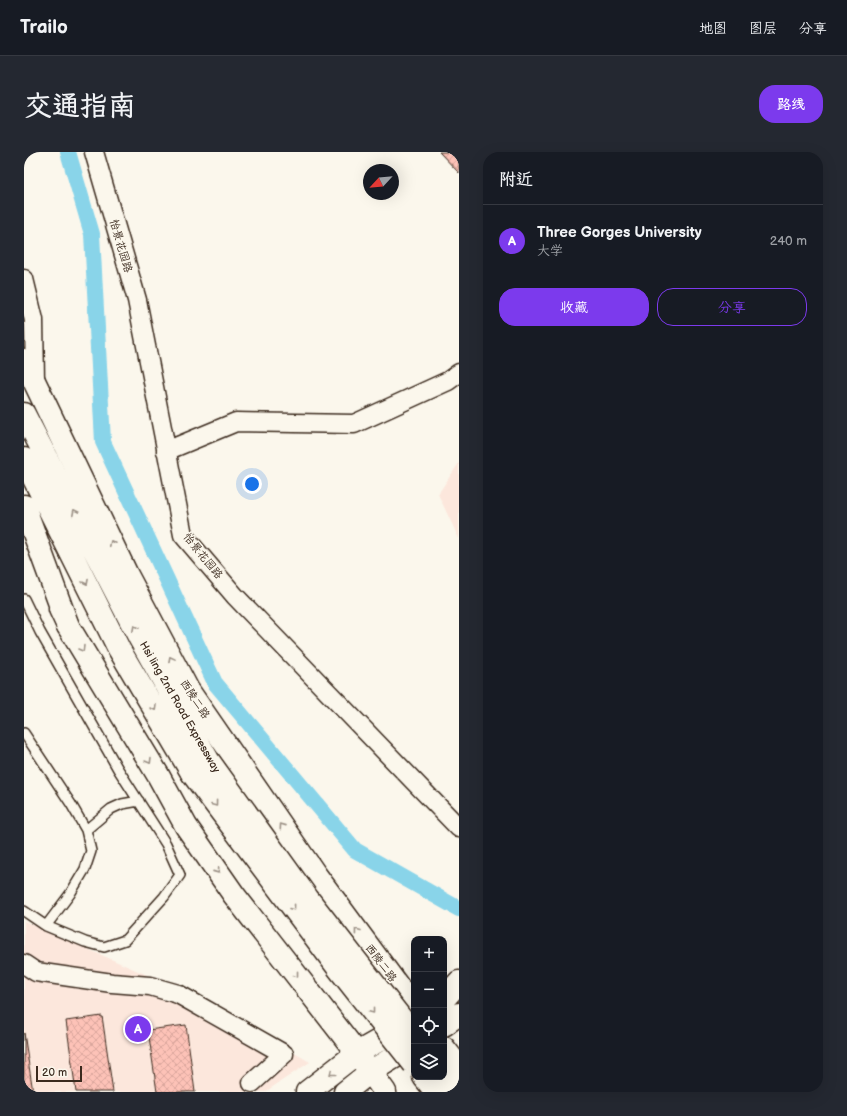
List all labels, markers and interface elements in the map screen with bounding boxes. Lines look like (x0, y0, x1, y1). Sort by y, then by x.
text: Trailo (20, 16, 68, 39)
text: 地图 (699, 20, 727, 37)
text: 图层 (749, 20, 777, 37)
text: 分享 (799, 20, 827, 37)
button: 路线 (759, 85, 823, 123)
text: 交通指南 (24, 90, 136, 123)
north arrow (363, 164, 399, 200)
text: 附近 (499, 170, 533, 190)
street label: 怡景花园路 (107, 218, 135, 274)
text: Three Gorges University (537, 223, 702, 242)
text: A (508, 233, 516, 249)
text: 240 m (770, 233, 807, 249)
text: 大学 (537, 243, 563, 259)
button: 收藏 (499, 288, 649, 326)
button: 分享 (657, 288, 807, 326)
your location (242, 474, 262, 494)
one-way arrow (72, 509, 80, 517)
street label: 怡景花园路 (181, 531, 225, 581)
one-way arrow (109, 540, 117, 548)
one-way arrow (81, 577, 88, 585)
one-way arrow (132, 625, 139, 632)
street label: Hsi ling 2nd Road Expressway (137, 639, 223, 775)
one-way arrow (77, 645, 84, 652)
one-way arrow (169, 656, 176, 663)
street label: 西陵二路 (178, 677, 212, 721)
one-way arrow (150, 704, 157, 711)
one-way arrow (144, 757, 152, 764)
one-way arrow (210, 800, 218, 807)
one-way arrow (280, 823, 287, 830)
one-way arrow (212, 867, 220, 874)
one-way arrow (288, 904, 296, 911)
one-way arrow (355, 929, 362, 936)
map controls (411, 936, 447, 1080)
button: + (411, 936, 447, 972)
street label: 西陵二路 (363, 942, 399, 984)
one-way arrow (291, 970, 298, 977)
button: − (411, 972, 447, 1008)
one-way arrow (367, 1007, 374, 1014)
button: locate (411, 1008, 447, 1044)
pin: A (125, 1014, 151, 1044)
button: layers (411, 1044, 447, 1080)
scale bar (36, 1064, 82, 1083)
text: 20 m (42, 1066, 67, 1079)
one-way arrow (329, 1068, 336, 1075)

